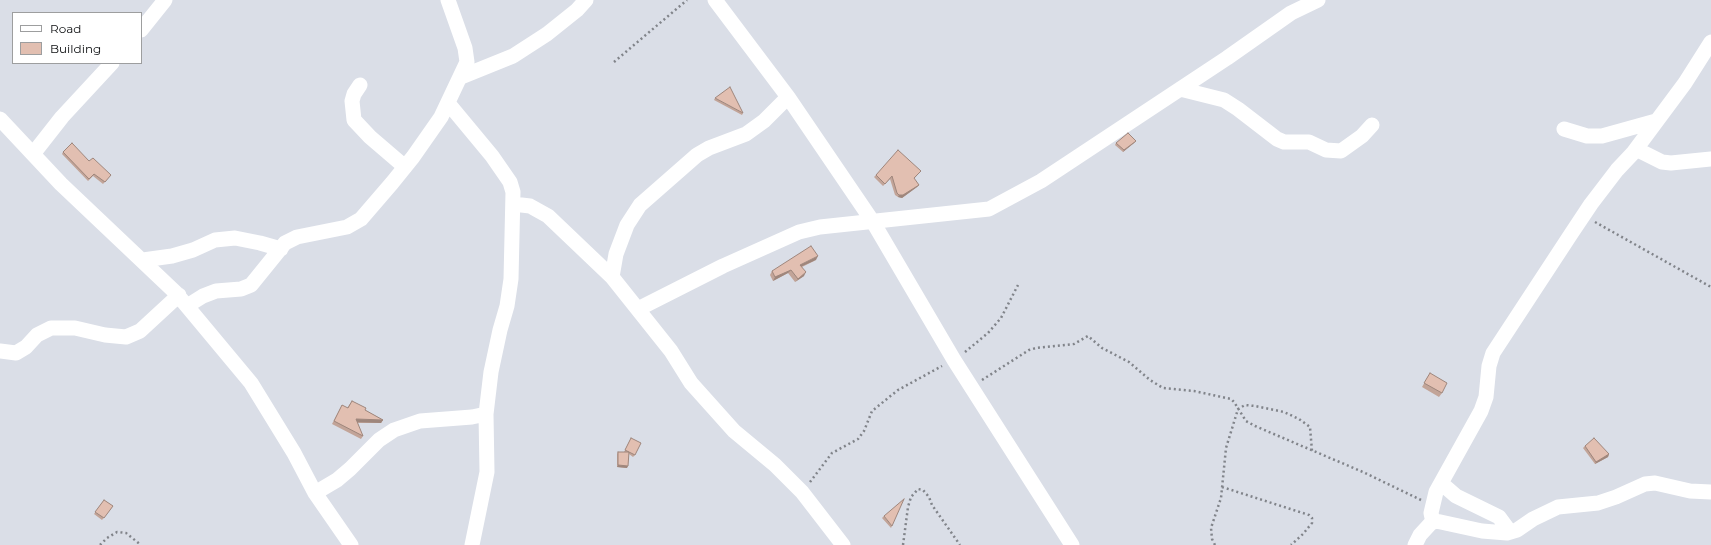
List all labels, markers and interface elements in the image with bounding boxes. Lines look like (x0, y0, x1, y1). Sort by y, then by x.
legend (12, 12, 142, 64)
text: Road (50, 21, 81, 36)
text: Building (50, 41, 101, 56)

